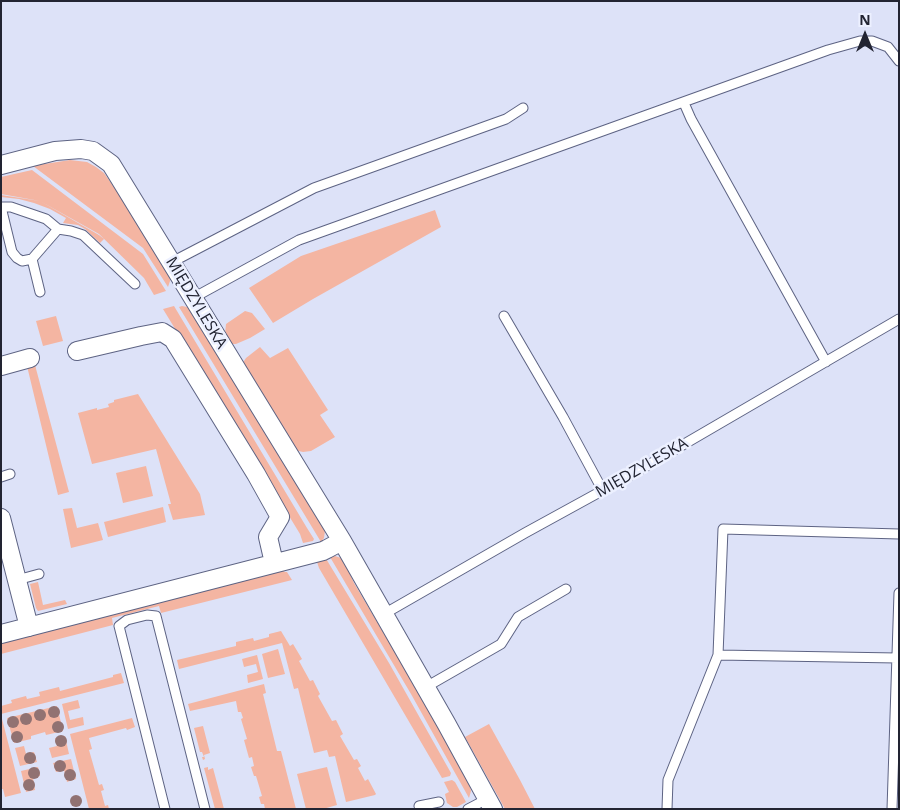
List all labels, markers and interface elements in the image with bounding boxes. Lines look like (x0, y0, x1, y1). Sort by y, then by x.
north arrow (840, 10, 890, 60)
text: N (859, 10, 871, 29)
street label: MIĘDZYLESKA (161, 254, 231, 352)
street label: MIĘDZYLESKA (592, 434, 692, 502)

